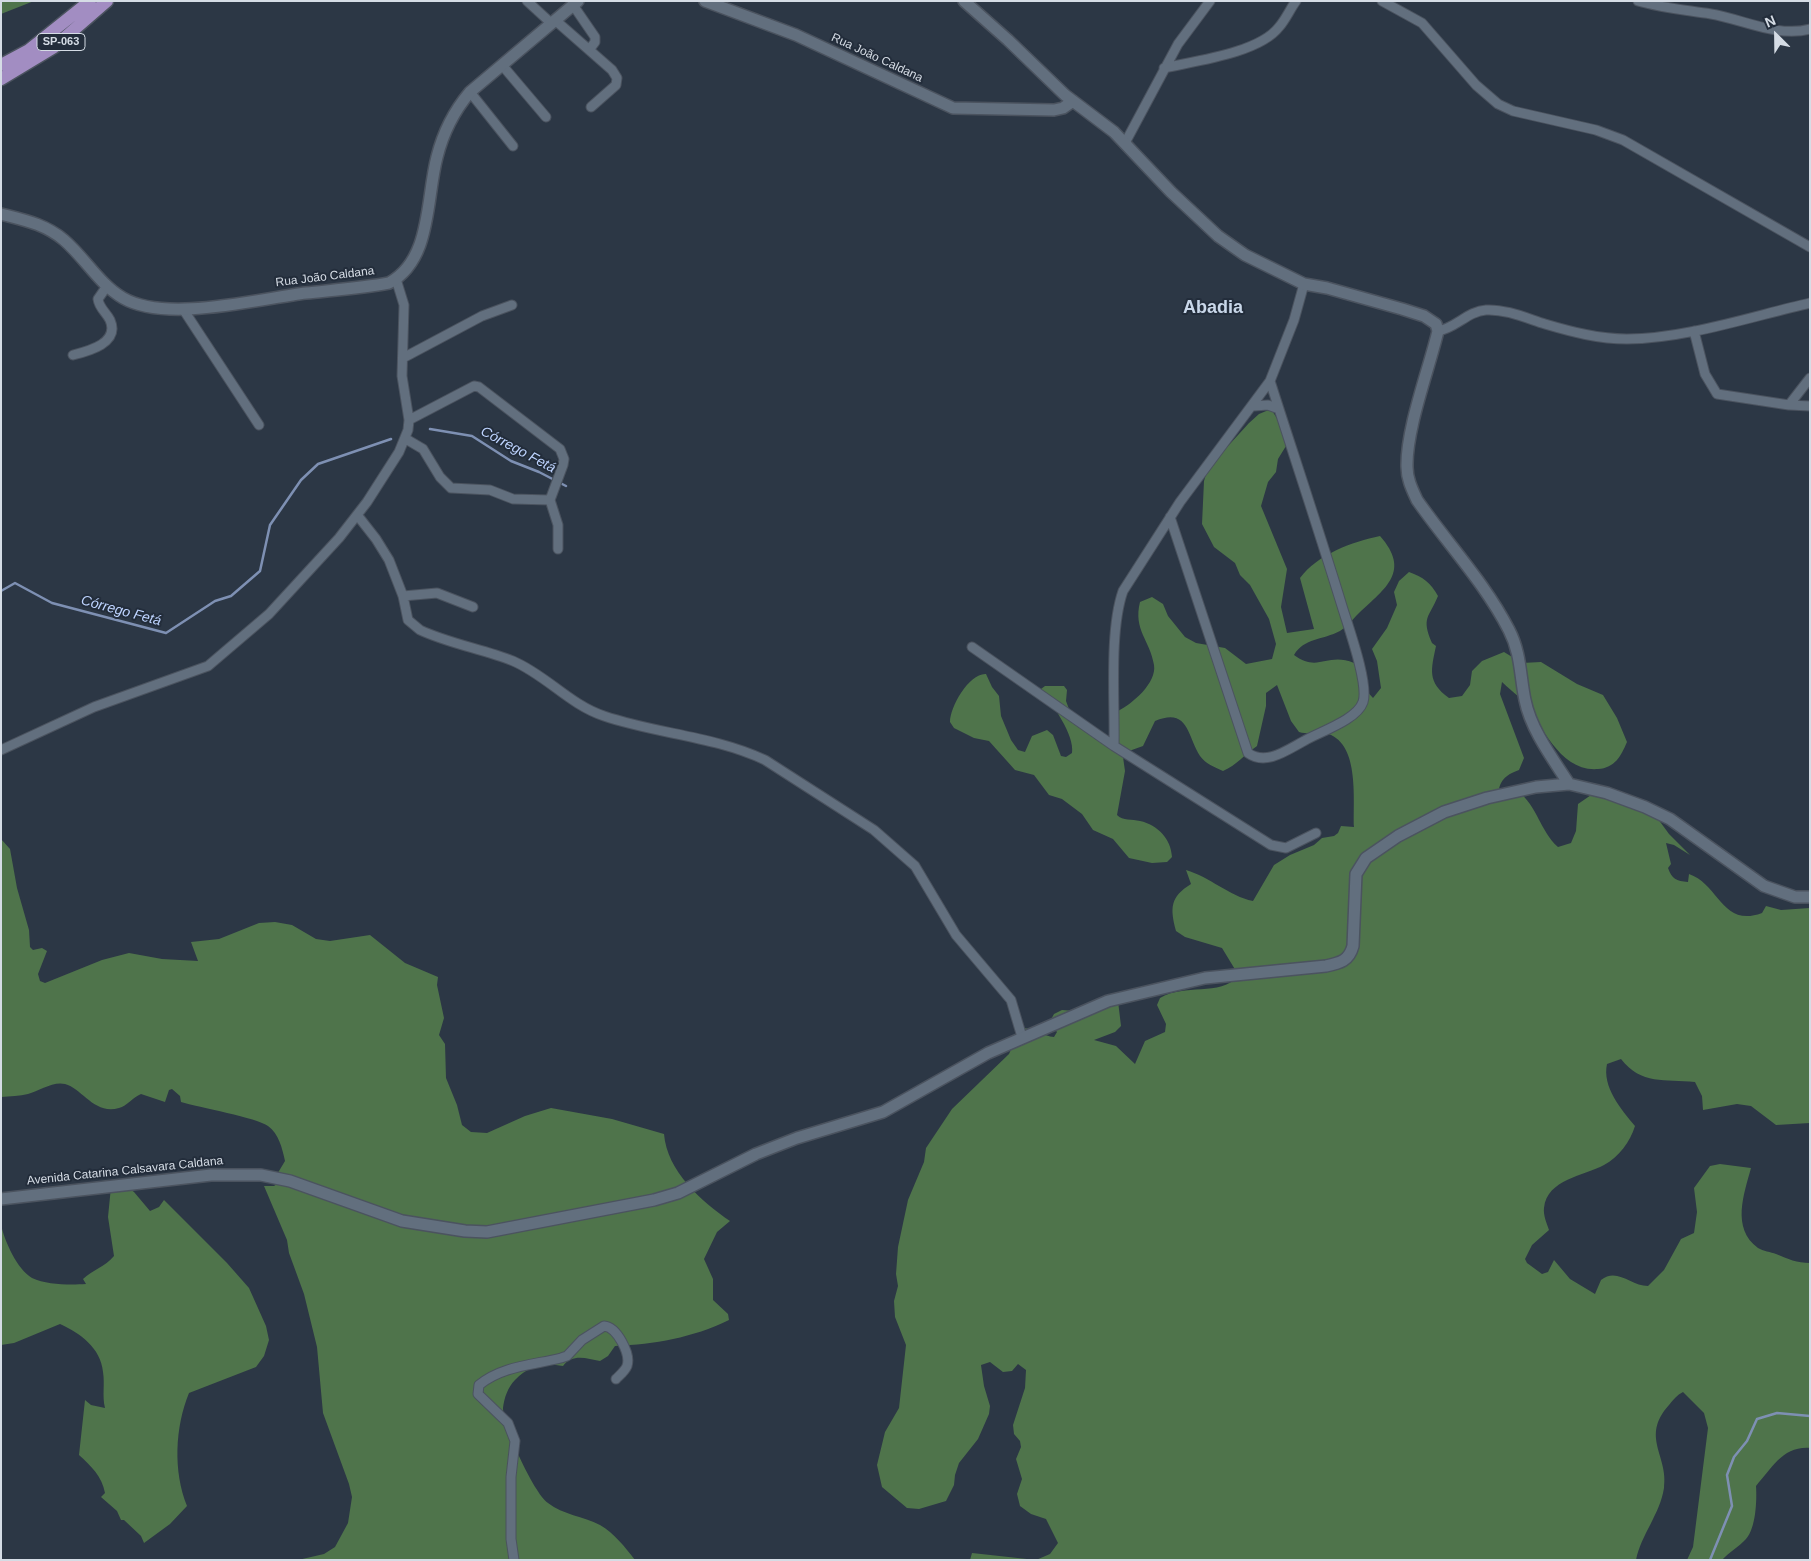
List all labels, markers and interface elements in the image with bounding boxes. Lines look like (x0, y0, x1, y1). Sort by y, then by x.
north arrow (1751, 10, 1801, 60)
text: N (1762, 12, 1778, 31)
street label: Rua João Caldana (829, 30, 925, 86)
road number: SP-063 (37, 34, 85, 51)
street label: Rua João Caldana (275, 264, 375, 290)
district label: Abadia (1183, 297, 1243, 319)
water label: Córrego Fetá (478, 423, 558, 477)
water label: Córrego Fetá (79, 592, 163, 630)
street label: Avenida Catarina Calsavara Caldana (26, 1154, 224, 1188)

